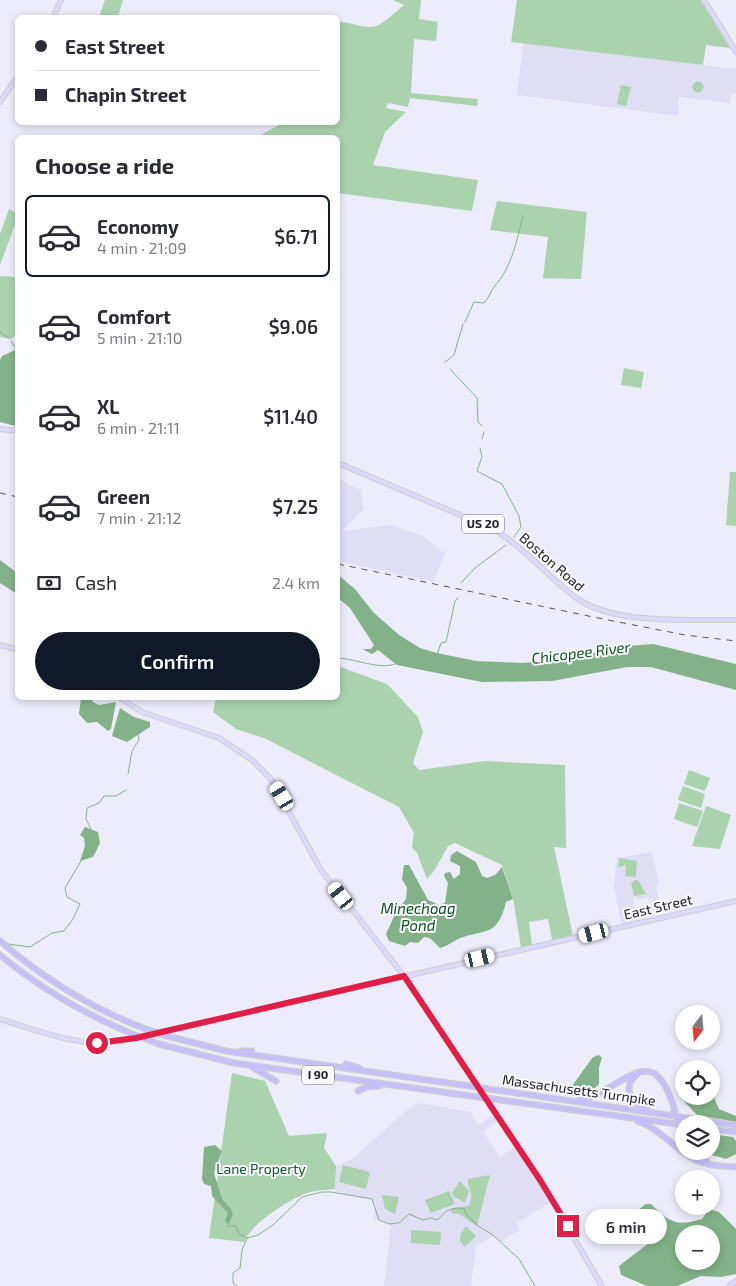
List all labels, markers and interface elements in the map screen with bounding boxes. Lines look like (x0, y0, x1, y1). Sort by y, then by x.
text: East Street (65, 35, 165, 58)
text: Chapin Street (65, 83, 187, 106)
text: Choose a ride (35, 152, 174, 178)
icon: car (37, 214, 82, 259)
text: Economy (97, 215, 179, 238)
text: $6.71 (274, 225, 318, 248)
text: 4 min · 21:09 (97, 238, 187, 257)
icon: car (37, 304, 82, 349)
text: Comfort (97, 305, 171, 328)
text: $9.06 (269, 315, 318, 338)
text: 5 min · 21:10 (97, 328, 183, 347)
icon: car (37, 394, 82, 439)
text: XL (97, 395, 119, 418)
text: $11.40 (263, 405, 318, 428)
text: 6 min · 21:11 (97, 418, 180, 437)
icon: car (37, 484, 82, 529)
text: Green (97, 485, 150, 508)
text: $7.25 (272, 495, 318, 518)
text: 7 min · 21:12 (97, 508, 181, 527)
road number: US 20 (462, 514, 504, 534)
street label: Boston Road (516, 529, 588, 594)
icon: cash (35, 569, 63, 597)
text: Cash (75, 571, 117, 594)
text: 2.4 km (272, 573, 320, 592)
button: Confirm (35, 632, 320, 690)
water label: Chicopee River (530, 637, 632, 667)
car (267, 779, 296, 813)
car (325, 880, 356, 912)
street label: East Street (622, 890, 694, 923)
water label: Minechoag Pond (380, 899, 456, 934)
car (577, 922, 610, 944)
car (463, 947, 496, 969)
north arrow (675, 1005, 720, 1050)
map controls (675, 1005, 720, 1270)
route start (86, 1032, 108, 1054)
button: locate (675, 1060, 720, 1105)
road number: I 90 (302, 1066, 334, 1084)
street label: Massachusetts Turnpike (501, 1070, 657, 1109)
button: layers (675, 1115, 720, 1160)
park label: Lane Property (216, 1160, 306, 1177)
button: + (675, 1170, 720, 1215)
callout: 6 min (586, 1208, 668, 1244)
route end (557, 1215, 579, 1237)
text: 6 min (606, 1217, 646, 1236)
button: − (675, 1225, 720, 1270)

